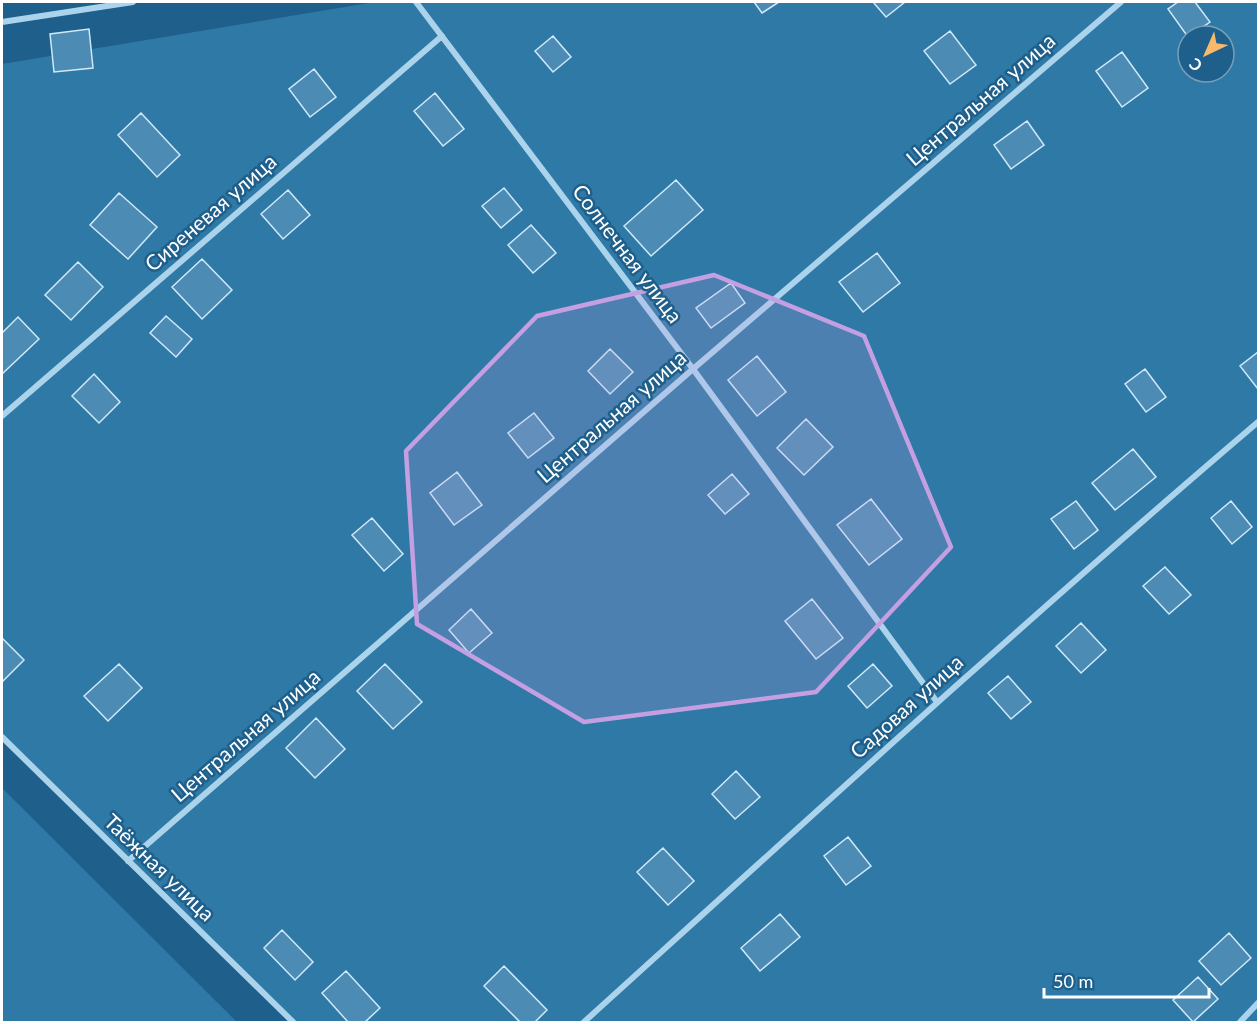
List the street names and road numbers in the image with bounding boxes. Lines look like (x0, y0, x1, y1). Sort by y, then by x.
street label: Центральная улица (900, 27, 1060, 170)
street label: Сиреневая улица (139, 148, 281, 276)
street label: Солнечная улица (568, 179, 688, 327)
street label: Центральная улица (531, 344, 691, 487)
street label: Садовая улица (844, 649, 968, 763)
street label: Центральная улица (165, 663, 325, 806)
street label: Таёжная улица (100, 808, 220, 926)

